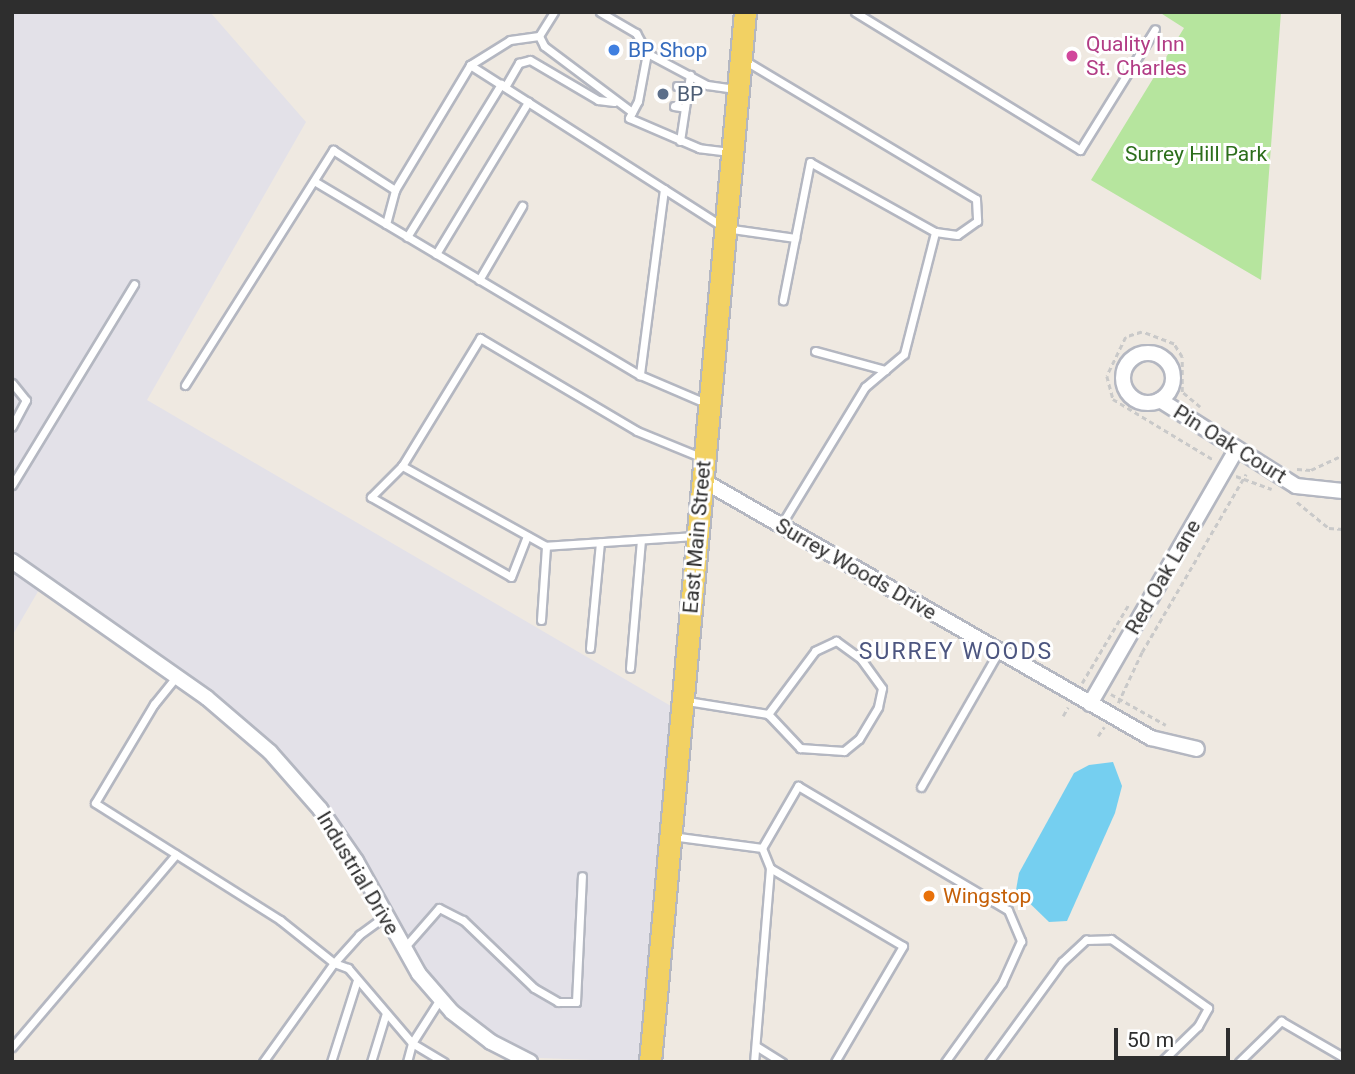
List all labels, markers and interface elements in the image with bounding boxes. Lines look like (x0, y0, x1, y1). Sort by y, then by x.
place label: Quality Inn St. Charles (1086, 31, 1187, 81)
place label: BP Shop (628, 37, 707, 63)
marker: BP Shop (606, 42, 622, 58)
marker: Quality Inn St. Charles (1064, 48, 1080, 64)
place label: BP (677, 81, 703, 107)
marker: BP (655, 86, 671, 102)
park label: Surrey Hill Park (1125, 141, 1267, 167)
street label: Pin Oak Court (1169, 399, 1291, 489)
street label: East Main Street (678, 460, 716, 614)
street label: Surrey Woods Drive (771, 513, 941, 625)
street label: Red Oak Lane (1120, 515, 1206, 639)
district label: SURREY WOODS (860, 638, 1052, 666)
street label: Industrial Drive (311, 807, 405, 939)
place label: Wingstop (943, 883, 1031, 909)
marker: Wingstop (921, 888, 937, 904)
scale bar (1117, 1014, 1232, 1058)
text: 50 m (1127, 1028, 1174, 1052)

